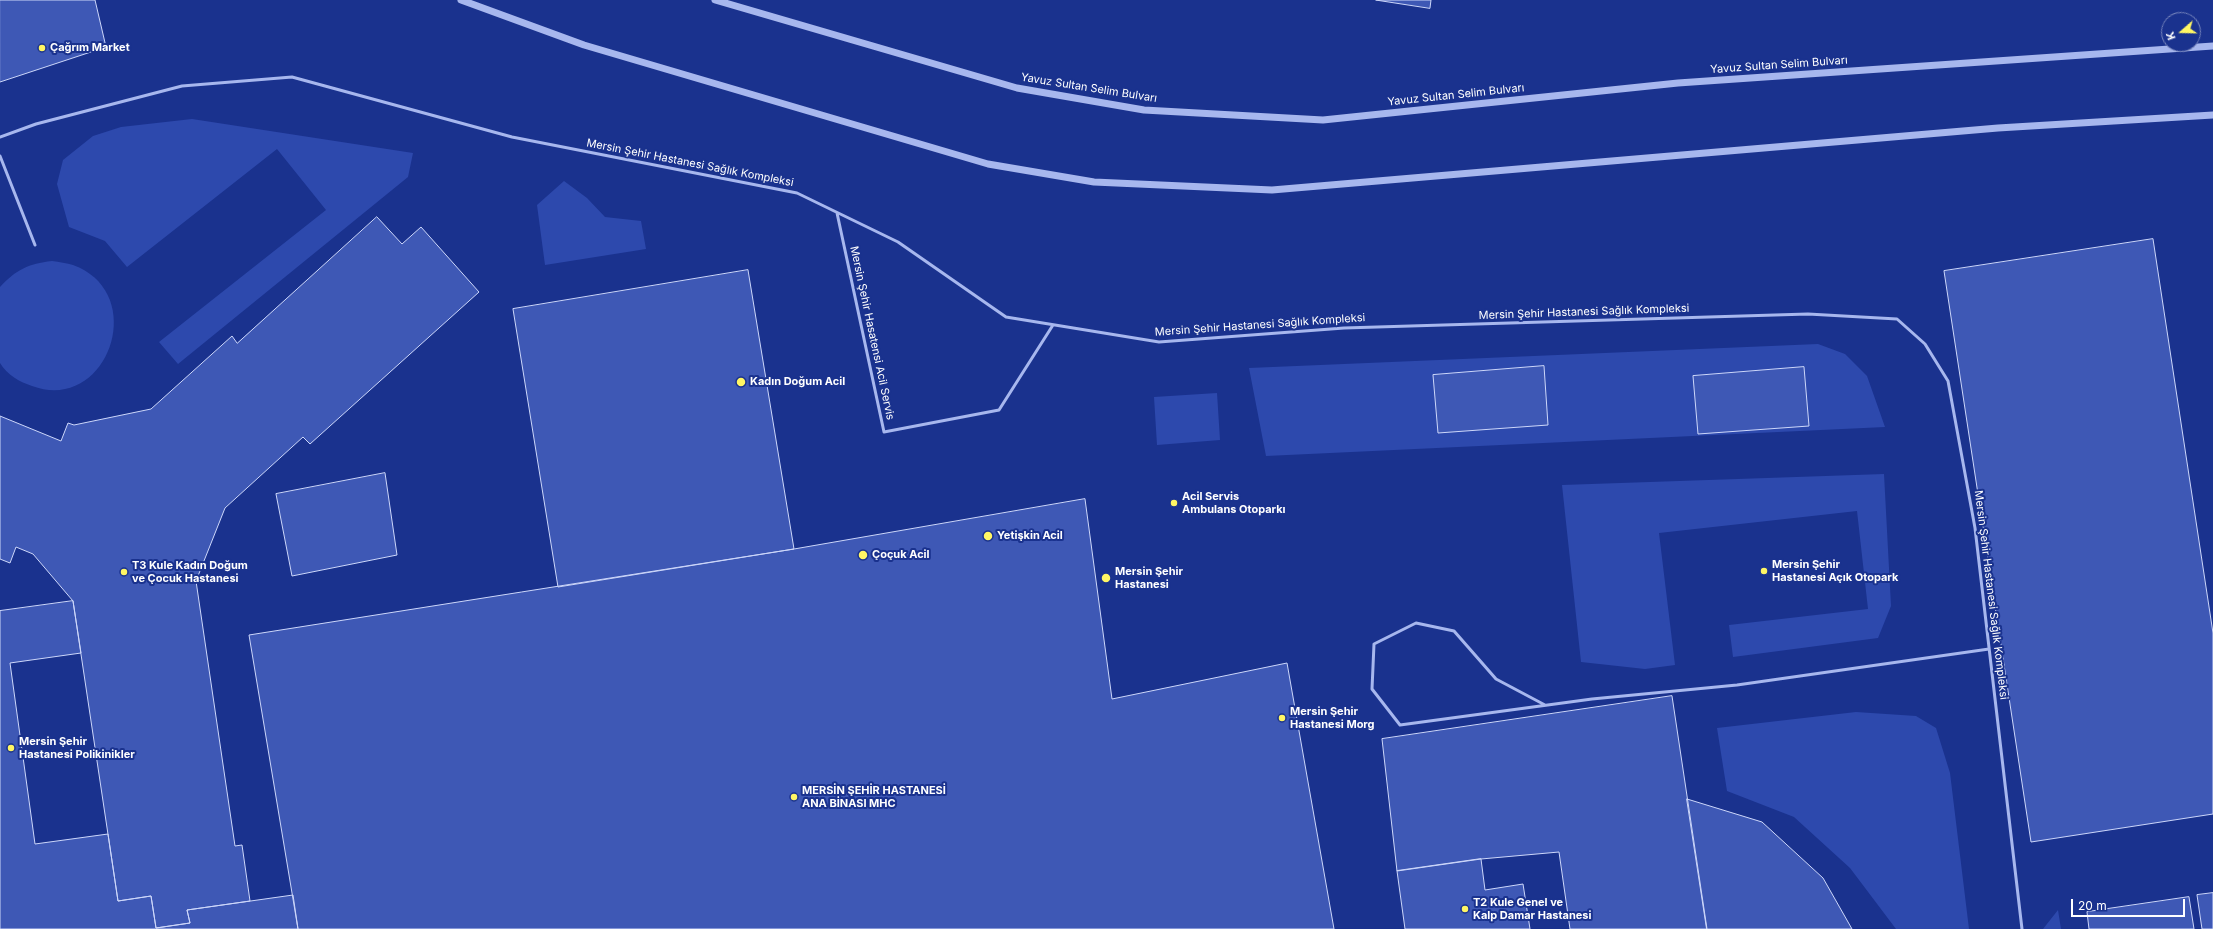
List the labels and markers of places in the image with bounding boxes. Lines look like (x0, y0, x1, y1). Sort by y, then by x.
place label: Çağrım Market (50, 41, 130, 55)
marker: Çağrım Market (37, 43, 47, 53)
place label: Kadın Doğum Acil (750, 375, 845, 389)
marker: Kadın Doğum Acil (735, 376, 747, 388)
place label: Acil Servis Ambulans Otoparkı (1182, 490, 1286, 516)
marker: Acil Servis Ambulans Otoparkı (1169, 498, 1179, 508)
place label: Yetişkin Acil (997, 529, 1063, 543)
marker: Yetişkin Acil (982, 530, 994, 542)
place label: Çoçuk Acil (872, 548, 930, 562)
marker: Çoçuk Acil (857, 549, 869, 561)
place label: Mersin Şehir Hastanesi Açık Otopark (1772, 558, 1898, 584)
place label: T3 Kule Kadın Doğum ve Çocuk Hastanesi (132, 559, 248, 585)
place label: Mersin Şehir Hastanesi (1115, 565, 1183, 591)
marker: Mersin Şehir Hastanesi Açık Otopark (1759, 566, 1769, 576)
marker: T3 Kule Kadın Doğum ve Çocuk Hastanesi (119, 567, 129, 577)
marker: Mersin Şehir Hastanesi (1100, 572, 1112, 584)
place label: Mersin Şehir Hastanesi Morg (1290, 705, 1375, 731)
marker: Mersin Şehir Hastanesi Morg (1277, 713, 1287, 723)
place label: Mersin Şehir Hastanesi Polikinikler (19, 735, 135, 761)
marker: Mersin Şehir Hastanesi Polikinikler (6, 743, 16, 753)
place label: MERSİN ŞEHİR HASTANESİ ANA BİNASI MHC (802, 784, 946, 810)
marker: MERSİN ŞEHİR HASTANESİ ANA BİNASI MHC (789, 792, 799, 802)
place label: T2 Kule Genel ve Kalp Damar Hastanesi (1473, 896, 1591, 922)
marker: T2 Kule Genel ve Kalp Damar Hastanesi (1460, 904, 1470, 914)

